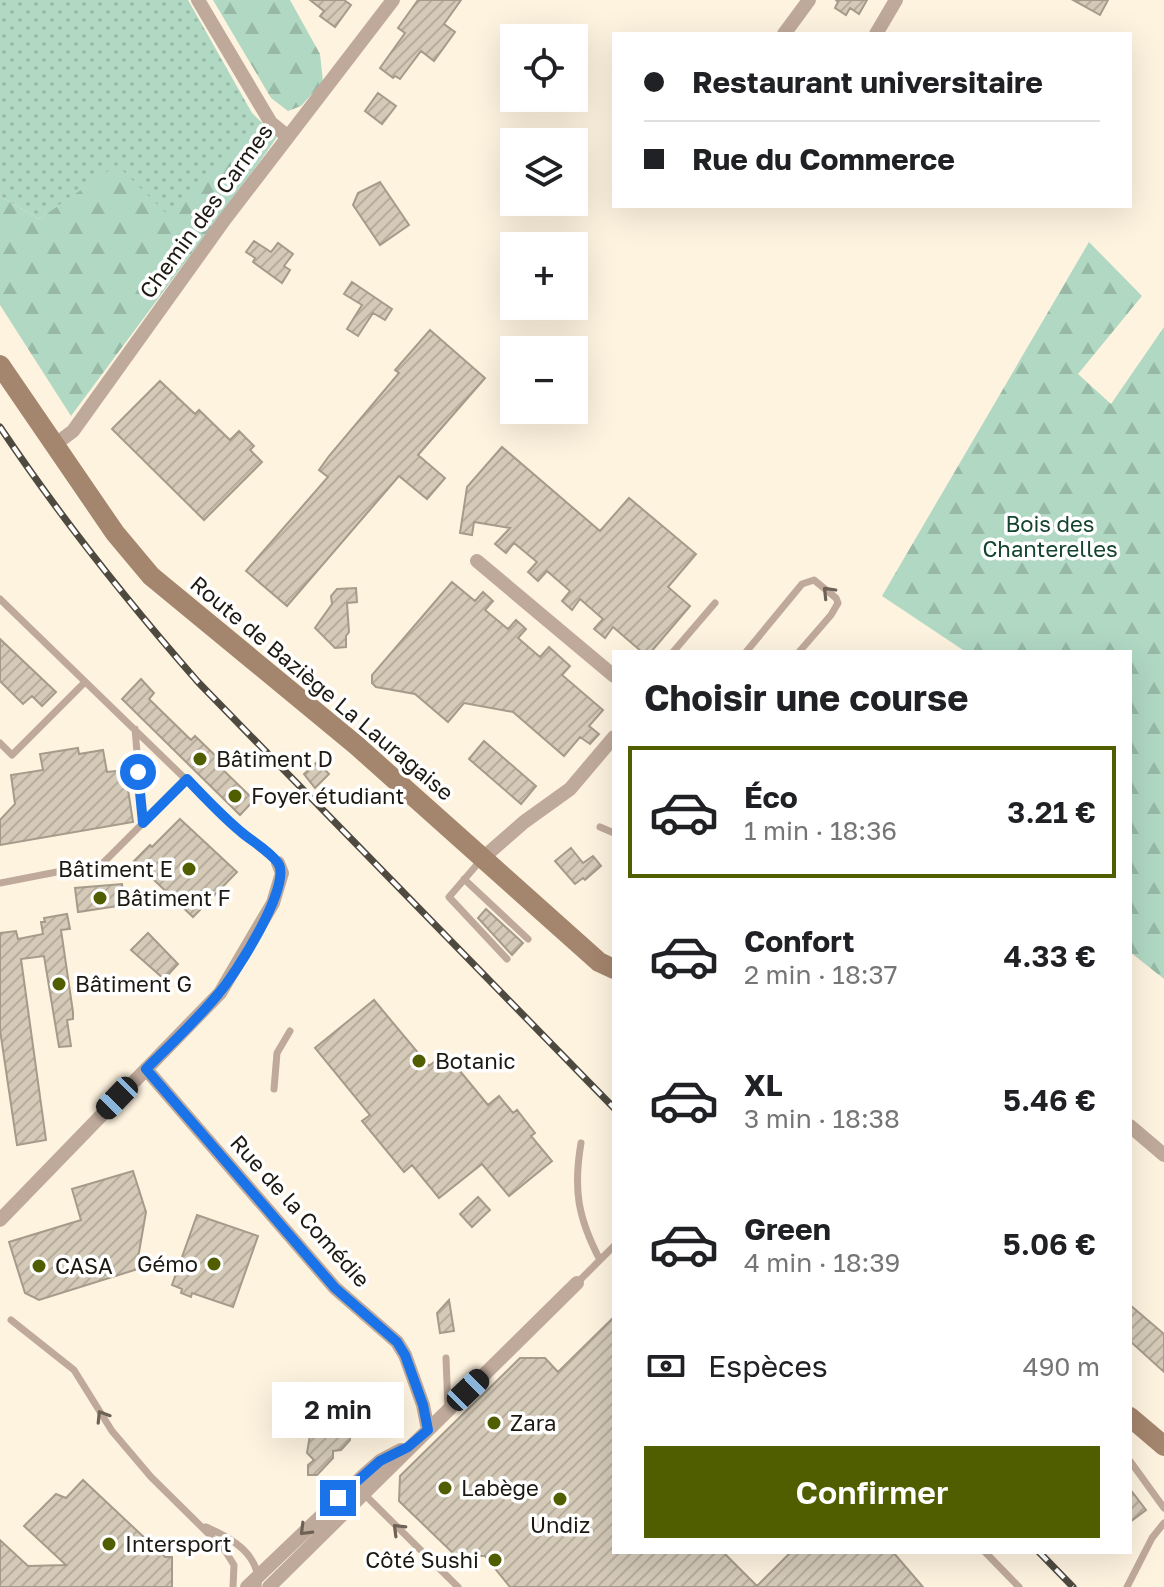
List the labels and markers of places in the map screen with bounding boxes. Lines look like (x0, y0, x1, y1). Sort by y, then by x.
place label: Bâtiment D (216, 745, 333, 772)
marker: Bâtiment D (191, 750, 209, 768)
place label: Foyer étudiant (251, 782, 404, 809)
marker: Foyer étudiant (226, 787, 244, 805)
place label: Bâtiment E (58, 855, 173, 882)
marker: Bâtiment E (180, 860, 198, 878)
place label: Bâtiment F (116, 884, 231, 911)
marker: Bâtiment F (91, 889, 109, 907)
place label: Bâtiment G (75, 970, 192, 997)
marker: Bâtiment G (50, 975, 68, 993)
place label: Botanic (435, 1047, 516, 1074)
marker: Botanic (410, 1052, 428, 1070)
place label: Gémo (137, 1250, 198, 1277)
place label: CASA (55, 1252, 113, 1279)
marker: Gémo (205, 1255, 223, 1273)
marker: CASA (30, 1257, 48, 1275)
place label: Zara (510, 1409, 556, 1436)
marker: Zara (485, 1414, 503, 1432)
place label: Labège (461, 1474, 539, 1501)
marker: Labège (436, 1479, 454, 1497)
marker: Undiz (551, 1490, 569, 1508)
place label: Undiz (530, 1511, 590, 1538)
place label: Intersport (125, 1530, 232, 1557)
marker: Intersport (100, 1535, 118, 1553)
place label: Côté Sushi (365, 1546, 479, 1573)
marker: Côté Sushi (486, 1551, 504, 1569)

